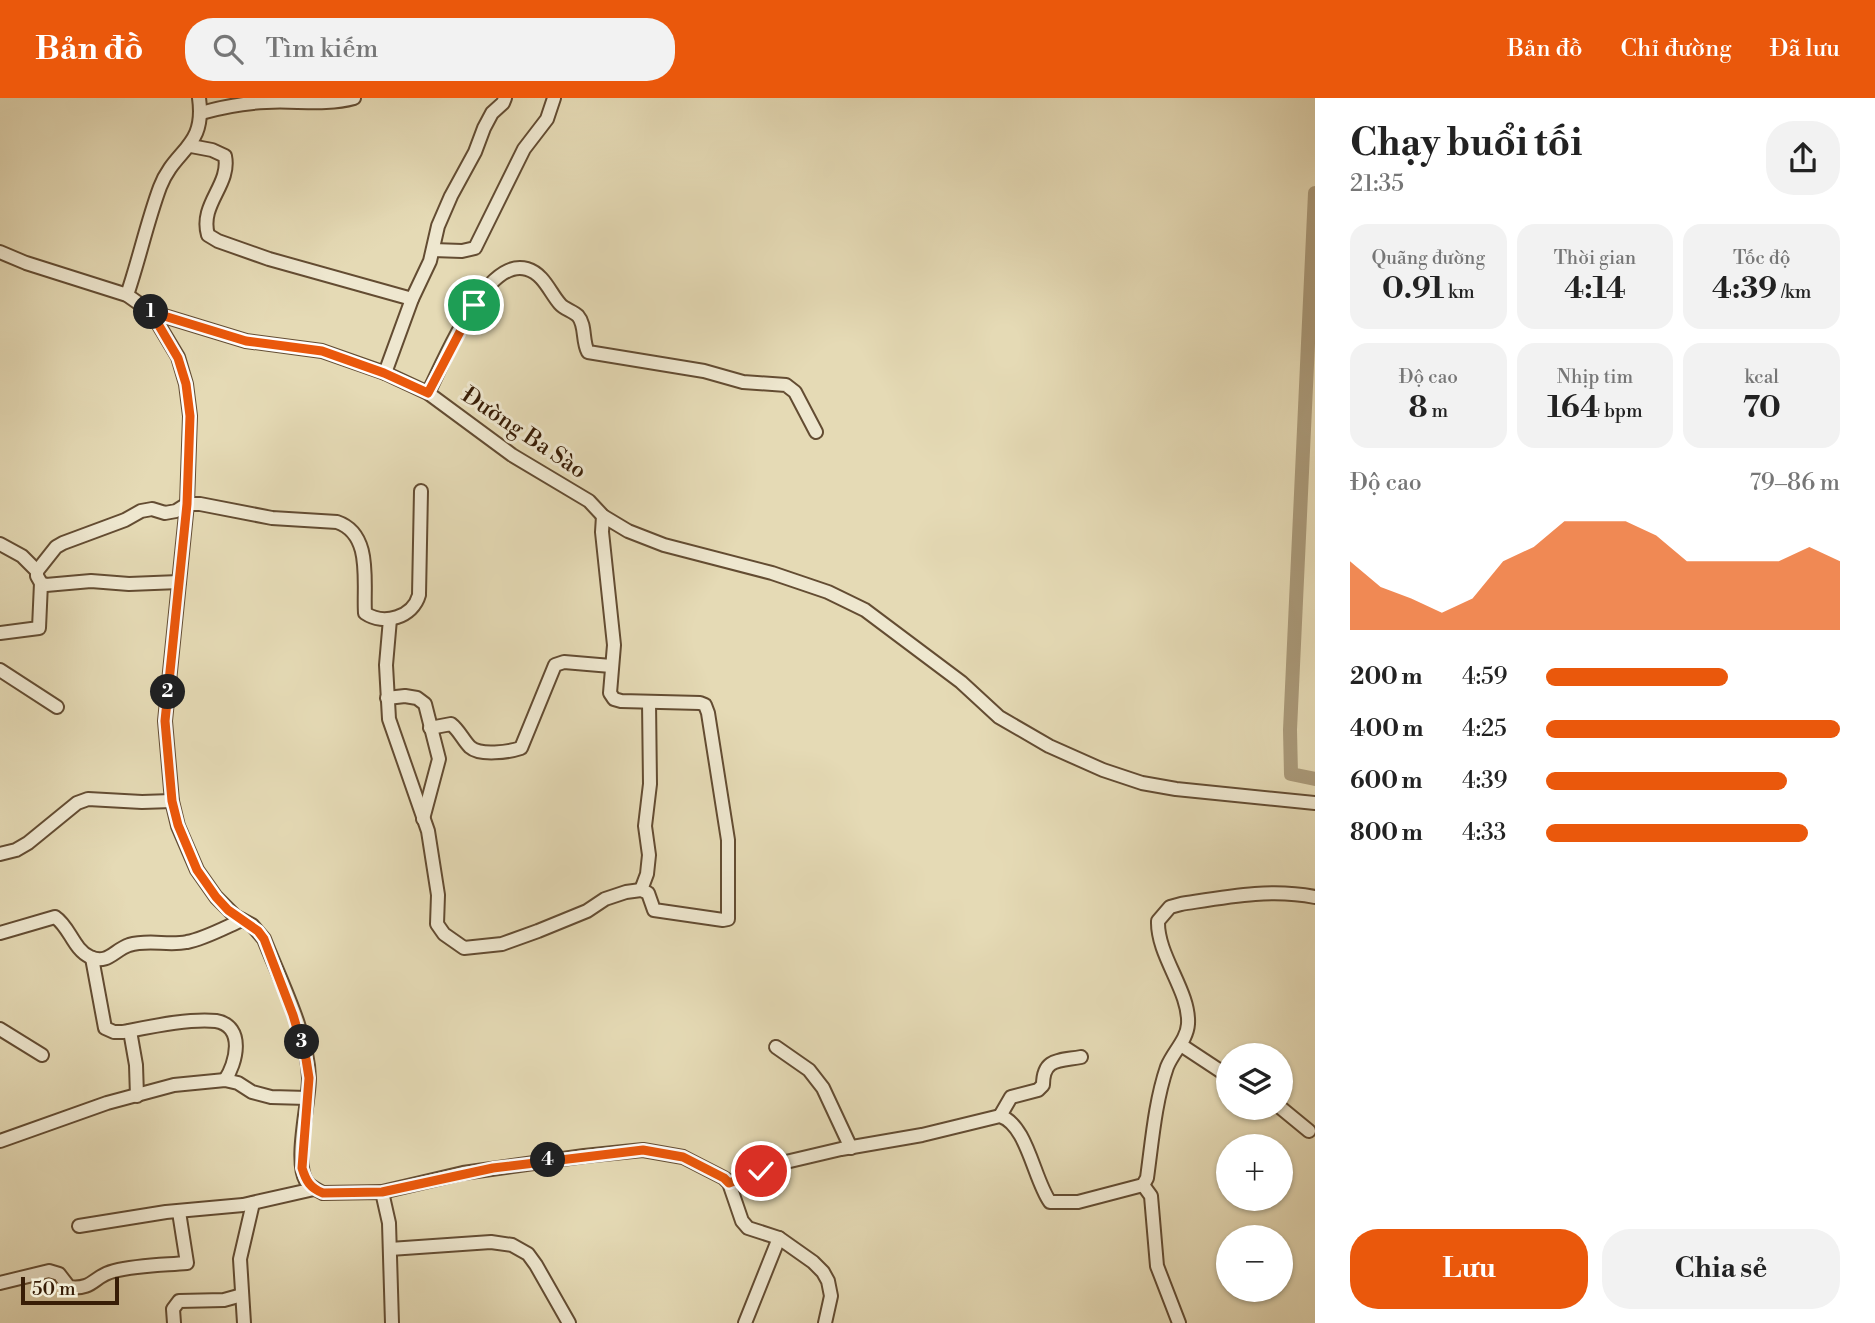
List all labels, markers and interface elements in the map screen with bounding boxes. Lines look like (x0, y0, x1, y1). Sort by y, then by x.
search box (185, 18, 675, 81)
text: Bản đồ (35, 29, 143, 70)
icon: search (209, 30, 247, 68)
text: Tìm kiếm (265, 33, 378, 65)
text: Bản đồ (1507, 34, 1583, 64)
text: Chỉ đường (1621, 34, 1732, 64)
text: Đã lưu (1770, 34, 1840, 64)
text: Chạy buổi tối (1350, 120, 1582, 167)
button: share (1766, 121, 1840, 195)
text: 21:35 (1350, 170, 1404, 198)
text: Quãng đường (1371, 246, 1485, 270)
text: Thời gian (1554, 246, 1636, 270)
text: Tốc độ (1733, 246, 1790, 270)
text: 0.91 (1382, 270, 1444, 308)
text: 4:14 (1564, 270, 1626, 308)
text: 4:39 (1712, 270, 1777, 308)
pin (444, 275, 504, 335)
text: km (1444, 280, 1475, 304)
text: /km (1777, 280, 1811, 304)
icon: arrive (455, 286, 493, 324)
pin: 1 (134, 294, 168, 330)
text: 1 (146, 299, 155, 323)
text: Độ cao (1399, 365, 1458, 389)
text: Nhịp tim (1557, 365, 1633, 389)
text: kcal (1744, 365, 1779, 389)
street label: Đường Ba Sào (456, 381, 592, 485)
text: 8 (1408, 389, 1428, 427)
text: 164 (1547, 389, 1600, 427)
text: 70 (1742, 389, 1781, 427)
text: m (1428, 399, 1448, 423)
text: bpm (1600, 399, 1643, 423)
text: Độ cao (1350, 469, 1422, 497)
text: 79–86 m (1750, 469, 1840, 497)
text: 200 m (1350, 663, 1422, 691)
text: 4:59 (1462, 663, 1508, 691)
pin: 2 (150, 674, 186, 710)
text: 2 (162, 679, 173, 703)
text: 400 m (1350, 715, 1423, 743)
text: 4:25 (1462, 715, 1507, 743)
text: 600 m (1350, 767, 1423, 795)
text: 4:39 (1462, 767, 1508, 795)
text: 800 m (1350, 819, 1423, 847)
text: 4:33 (1462, 819, 1506, 847)
pin: 3 (284, 1024, 320, 1060)
text: 3 (296, 1029, 307, 1053)
map controls (1216, 1043, 1293, 1302)
button: layers (1216, 1043, 1293, 1120)
button: + (1216, 1134, 1293, 1211)
pin (731, 1141, 791, 1201)
pin: 4 (530, 1142, 566, 1178)
text: 4 (541, 1147, 554, 1171)
icon: check (742, 1152, 780, 1190)
button: − (1216, 1225, 1293, 1302)
button: Lưu (1350, 1229, 1588, 1309)
button: Chia sẻ (1602, 1229, 1840, 1309)
scale bar (21, 1274, 119, 1306)
text: 50 m (32, 1277, 76, 1301)

